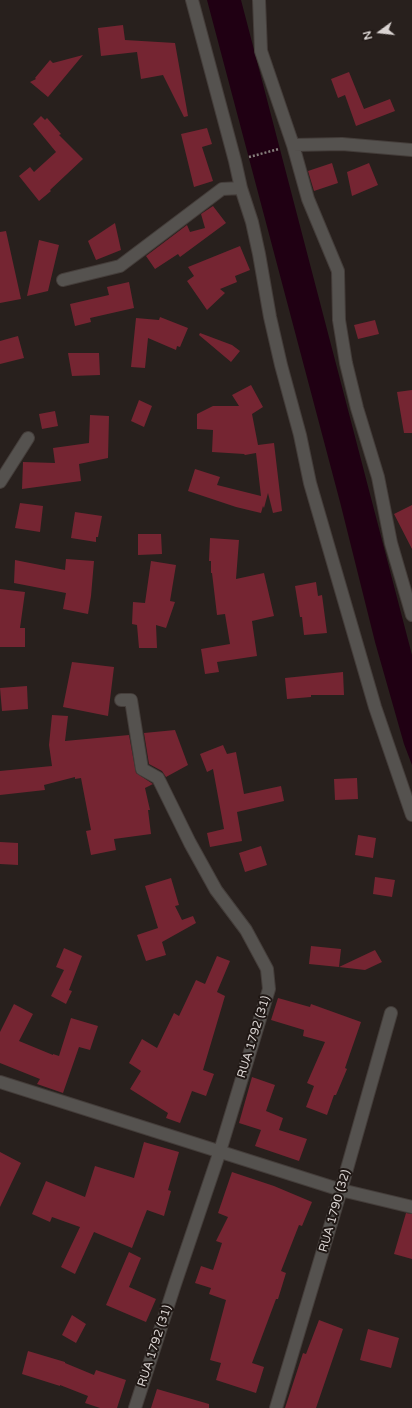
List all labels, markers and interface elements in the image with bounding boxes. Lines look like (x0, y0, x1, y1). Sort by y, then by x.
north arrow (360, 12, 400, 52)
text: N (361, 29, 375, 41)
street label: RUA 1792 (31) (235, 994, 273, 1080)
street label: RUA 1790 (32) (316, 1168, 354, 1254)
street label: RUA 1792 (31) (135, 1303, 175, 1389)

